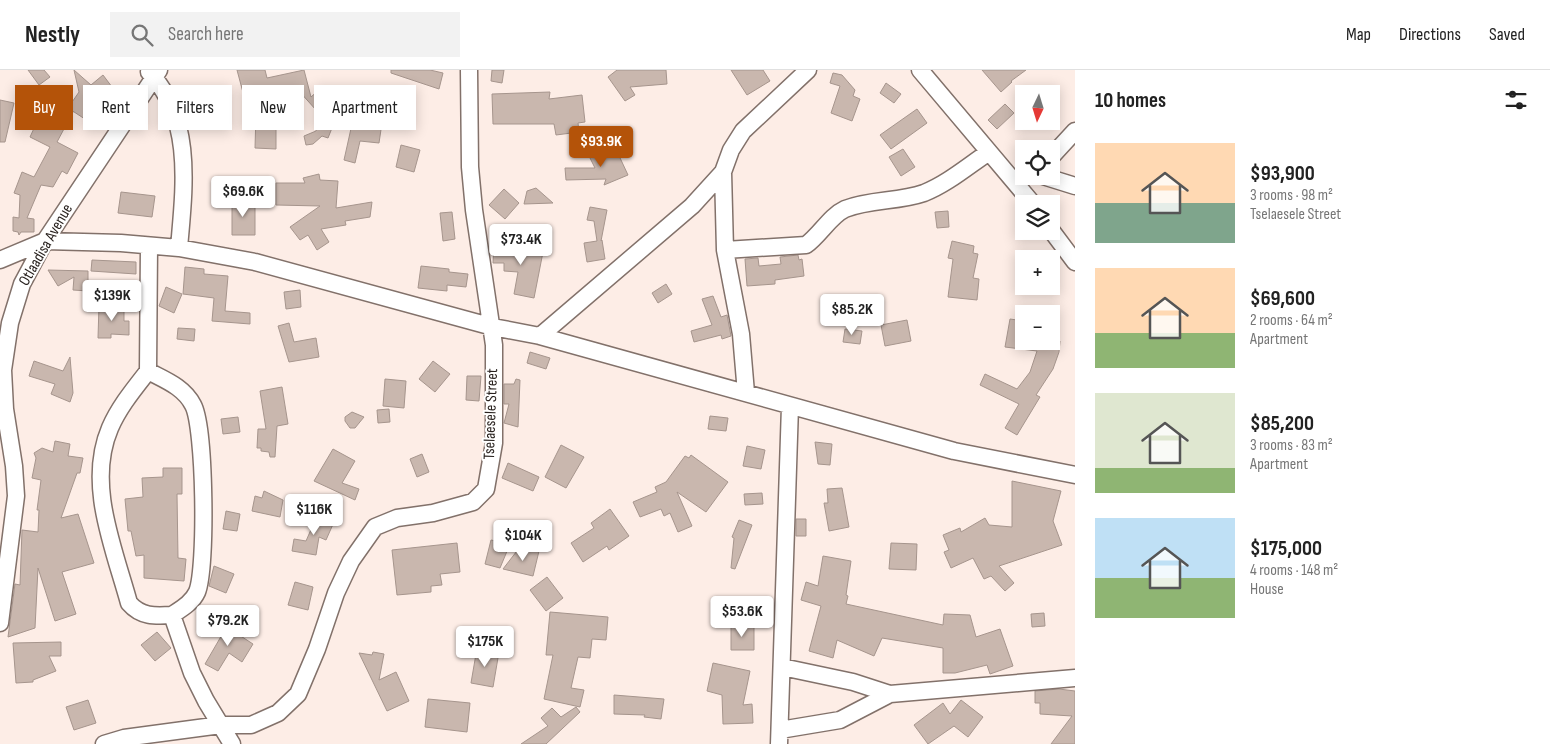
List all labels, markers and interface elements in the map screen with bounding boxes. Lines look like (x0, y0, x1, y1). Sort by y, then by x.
search box (110, 12, 460, 57)
text: Nestly (25, 20, 80, 49)
icon: search (128, 21, 156, 49)
text: Search here (168, 23, 244, 46)
text: Map (1346, 24, 1371, 45)
text: Directions (1399, 24, 1461, 45)
text: Saved (1489, 24, 1525, 45)
chip: Buy (15, 85, 73, 130)
chip: Rent (83, 85, 148, 130)
chip: Filters (158, 85, 232, 130)
chip: New (242, 85, 304, 130)
chip: Apartment (314, 85, 416, 130)
north arrow (1015, 85, 1060, 130)
map controls (1015, 85, 1060, 350)
icon: filters (1502, 86, 1530, 114)
text: 10 homes (1095, 88, 1166, 113)
pin: $93.9K (560, 126, 642, 168)
text: $93.9K (580, 132, 622, 151)
button: locate (1015, 140, 1060, 185)
text: $93,900 (1250, 161, 1315, 186)
icon: home (1135, 163, 1195, 223)
pin: $69.6K (202, 176, 284, 218)
text: $69.6K (222, 182, 264, 201)
text: 3 rooms · 98 m² (1250, 186, 1333, 205)
button: layers (1015, 195, 1060, 240)
street label: Otlaadisa Avenue (15, 201, 77, 289)
text: Tselaesele Street (1250, 205, 1341, 224)
pin: $73.4K (480, 224, 562, 266)
text: $73.4K (500, 230, 542, 249)
button: + (1015, 250, 1060, 295)
pin: $139K (77, 280, 147, 322)
text: $139K (93, 286, 131, 305)
text: $69,600 (1250, 286, 1315, 311)
icon: home (1135, 288, 1195, 348)
pin: $85.2K (811, 294, 893, 336)
text: $85.2K (831, 300, 873, 319)
button: − (1015, 305, 1060, 350)
text: 2 rooms · 64 m² (1250, 311, 1333, 330)
text: Apartment (1250, 330, 1308, 349)
street label: Tselaesele Street (480, 368, 502, 460)
text: $85,200 (1250, 411, 1314, 436)
icon: home (1135, 413, 1195, 473)
text: 3 rooms · 83 m² (1250, 436, 1333, 455)
text: Apartment (1250, 455, 1308, 474)
pin: $116K (279, 494, 349, 536)
text: $116K (296, 500, 332, 519)
pin: $104K (488, 520, 558, 562)
text: $104K (504, 526, 542, 545)
text: $175,000 (1250, 536, 1322, 561)
icon: home (1135, 538, 1195, 598)
text: 4 rooms · 148 m² (1250, 561, 1338, 580)
text: House (1250, 580, 1284, 599)
pin: $53.6K (701, 596, 783, 638)
text: $53.6K (721, 602, 763, 621)
pin: $79.2K (187, 604, 269, 647)
text: $79.2K (207, 611, 249, 630)
pin: $175K (450, 626, 520, 668)
text: $175K (467, 632, 503, 651)

